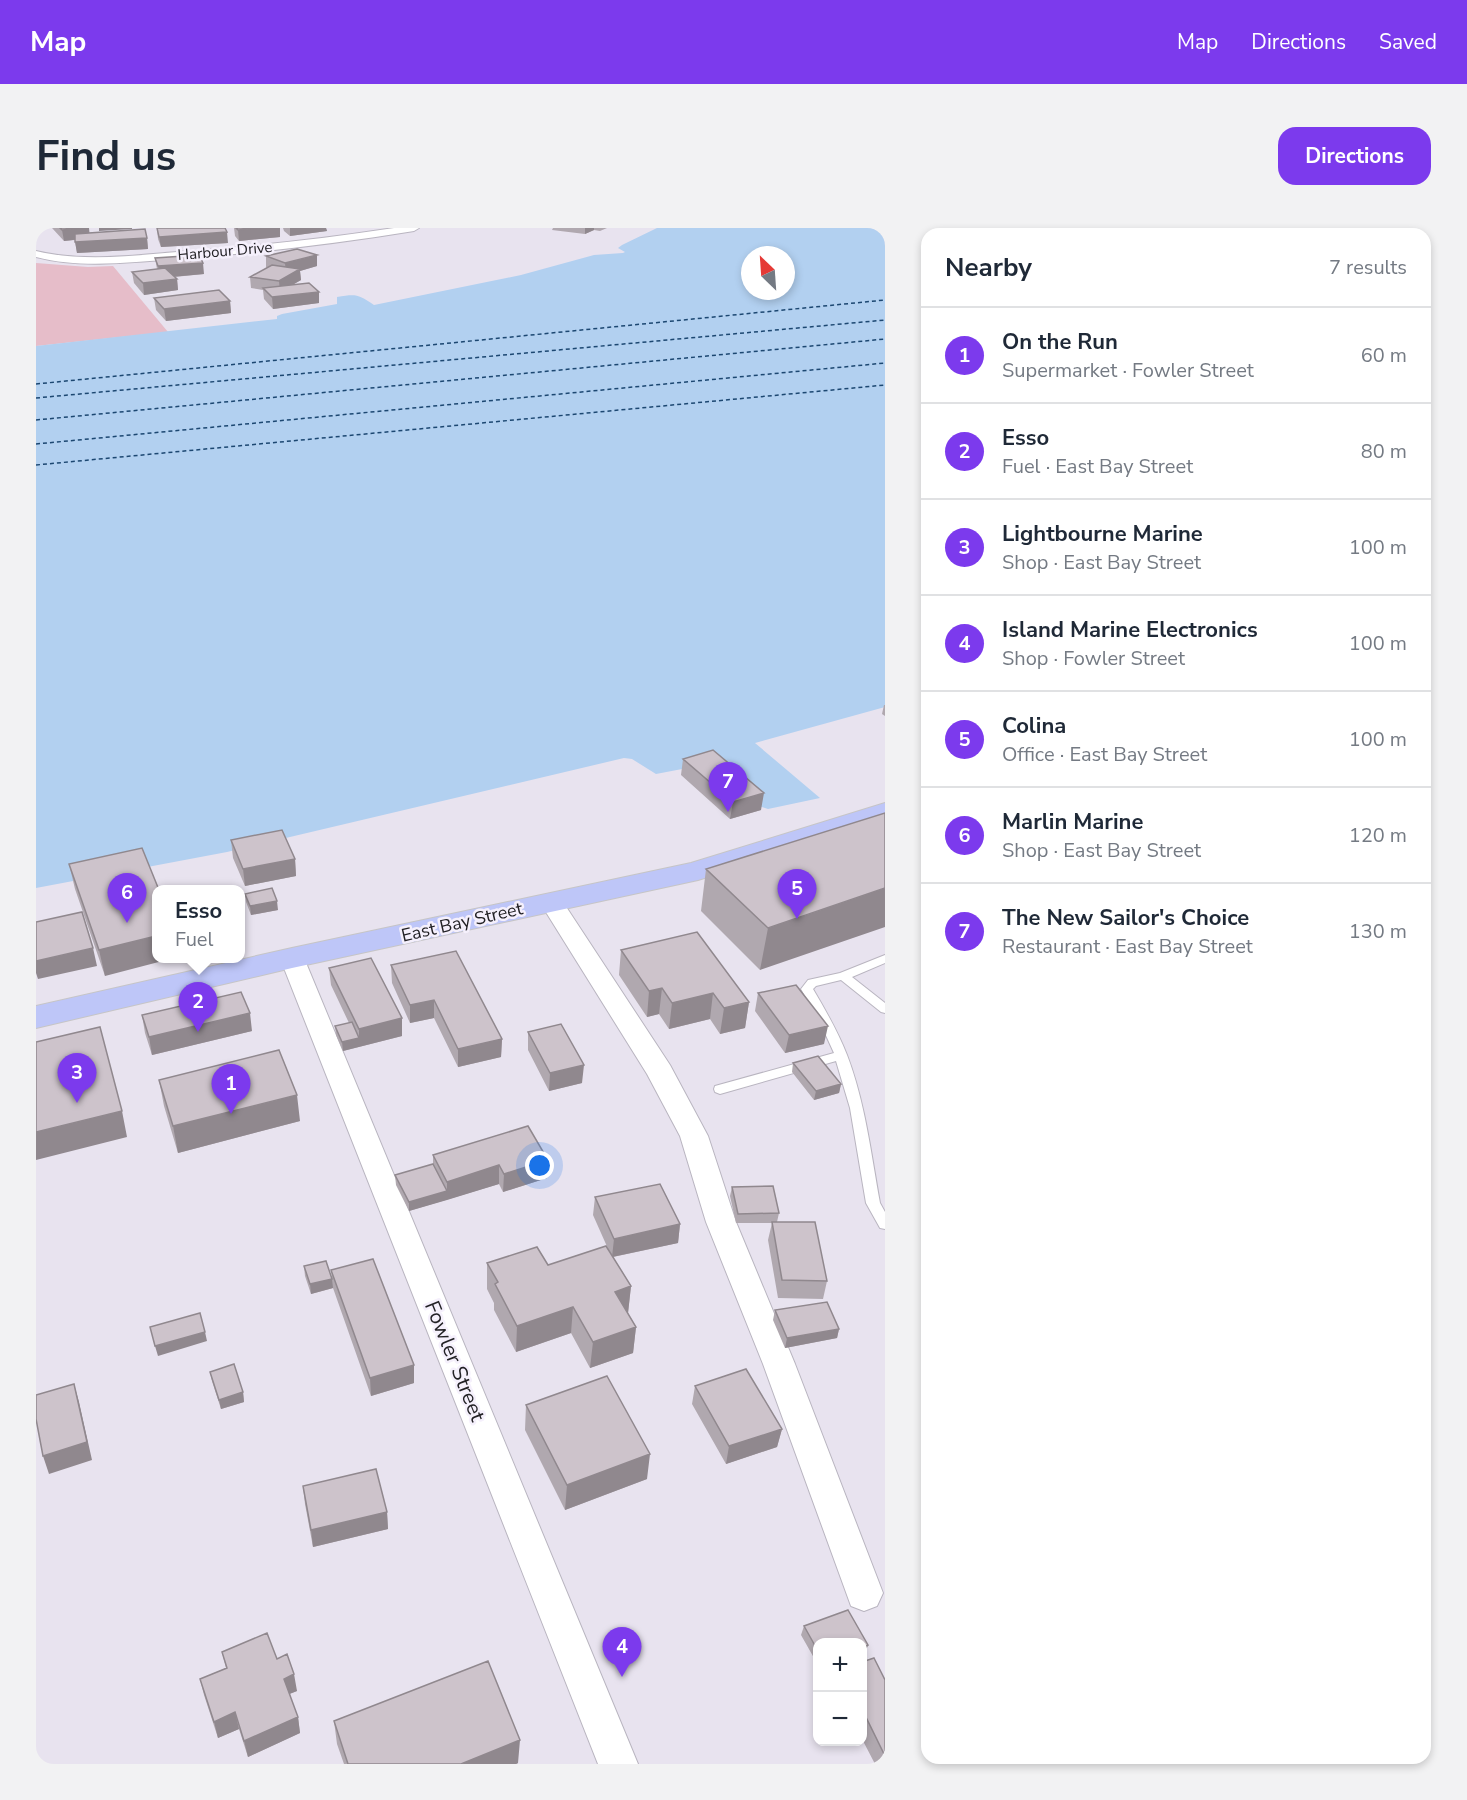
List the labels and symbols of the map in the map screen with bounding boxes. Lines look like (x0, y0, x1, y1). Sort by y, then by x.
street label: Harbour Drive (177, 237, 273, 265)
north arrow (741, 246, 795, 300)
pin: 7 (708, 762, 748, 812)
pin: 5 (778, 870, 816, 919)
pin: 6 (108, 874, 146, 923)
street label: East Bay Street (399, 896, 526, 948)
pin: 2 (178, 982, 218, 1032)
pin: 3 (58, 1054, 96, 1103)
pin: 1 (212, 1064, 250, 1114)
your location (525, 1151, 554, 1180)
street label: Fowler Street (418, 1297, 492, 1426)
pin: 4 (602, 1628, 642, 1677)

